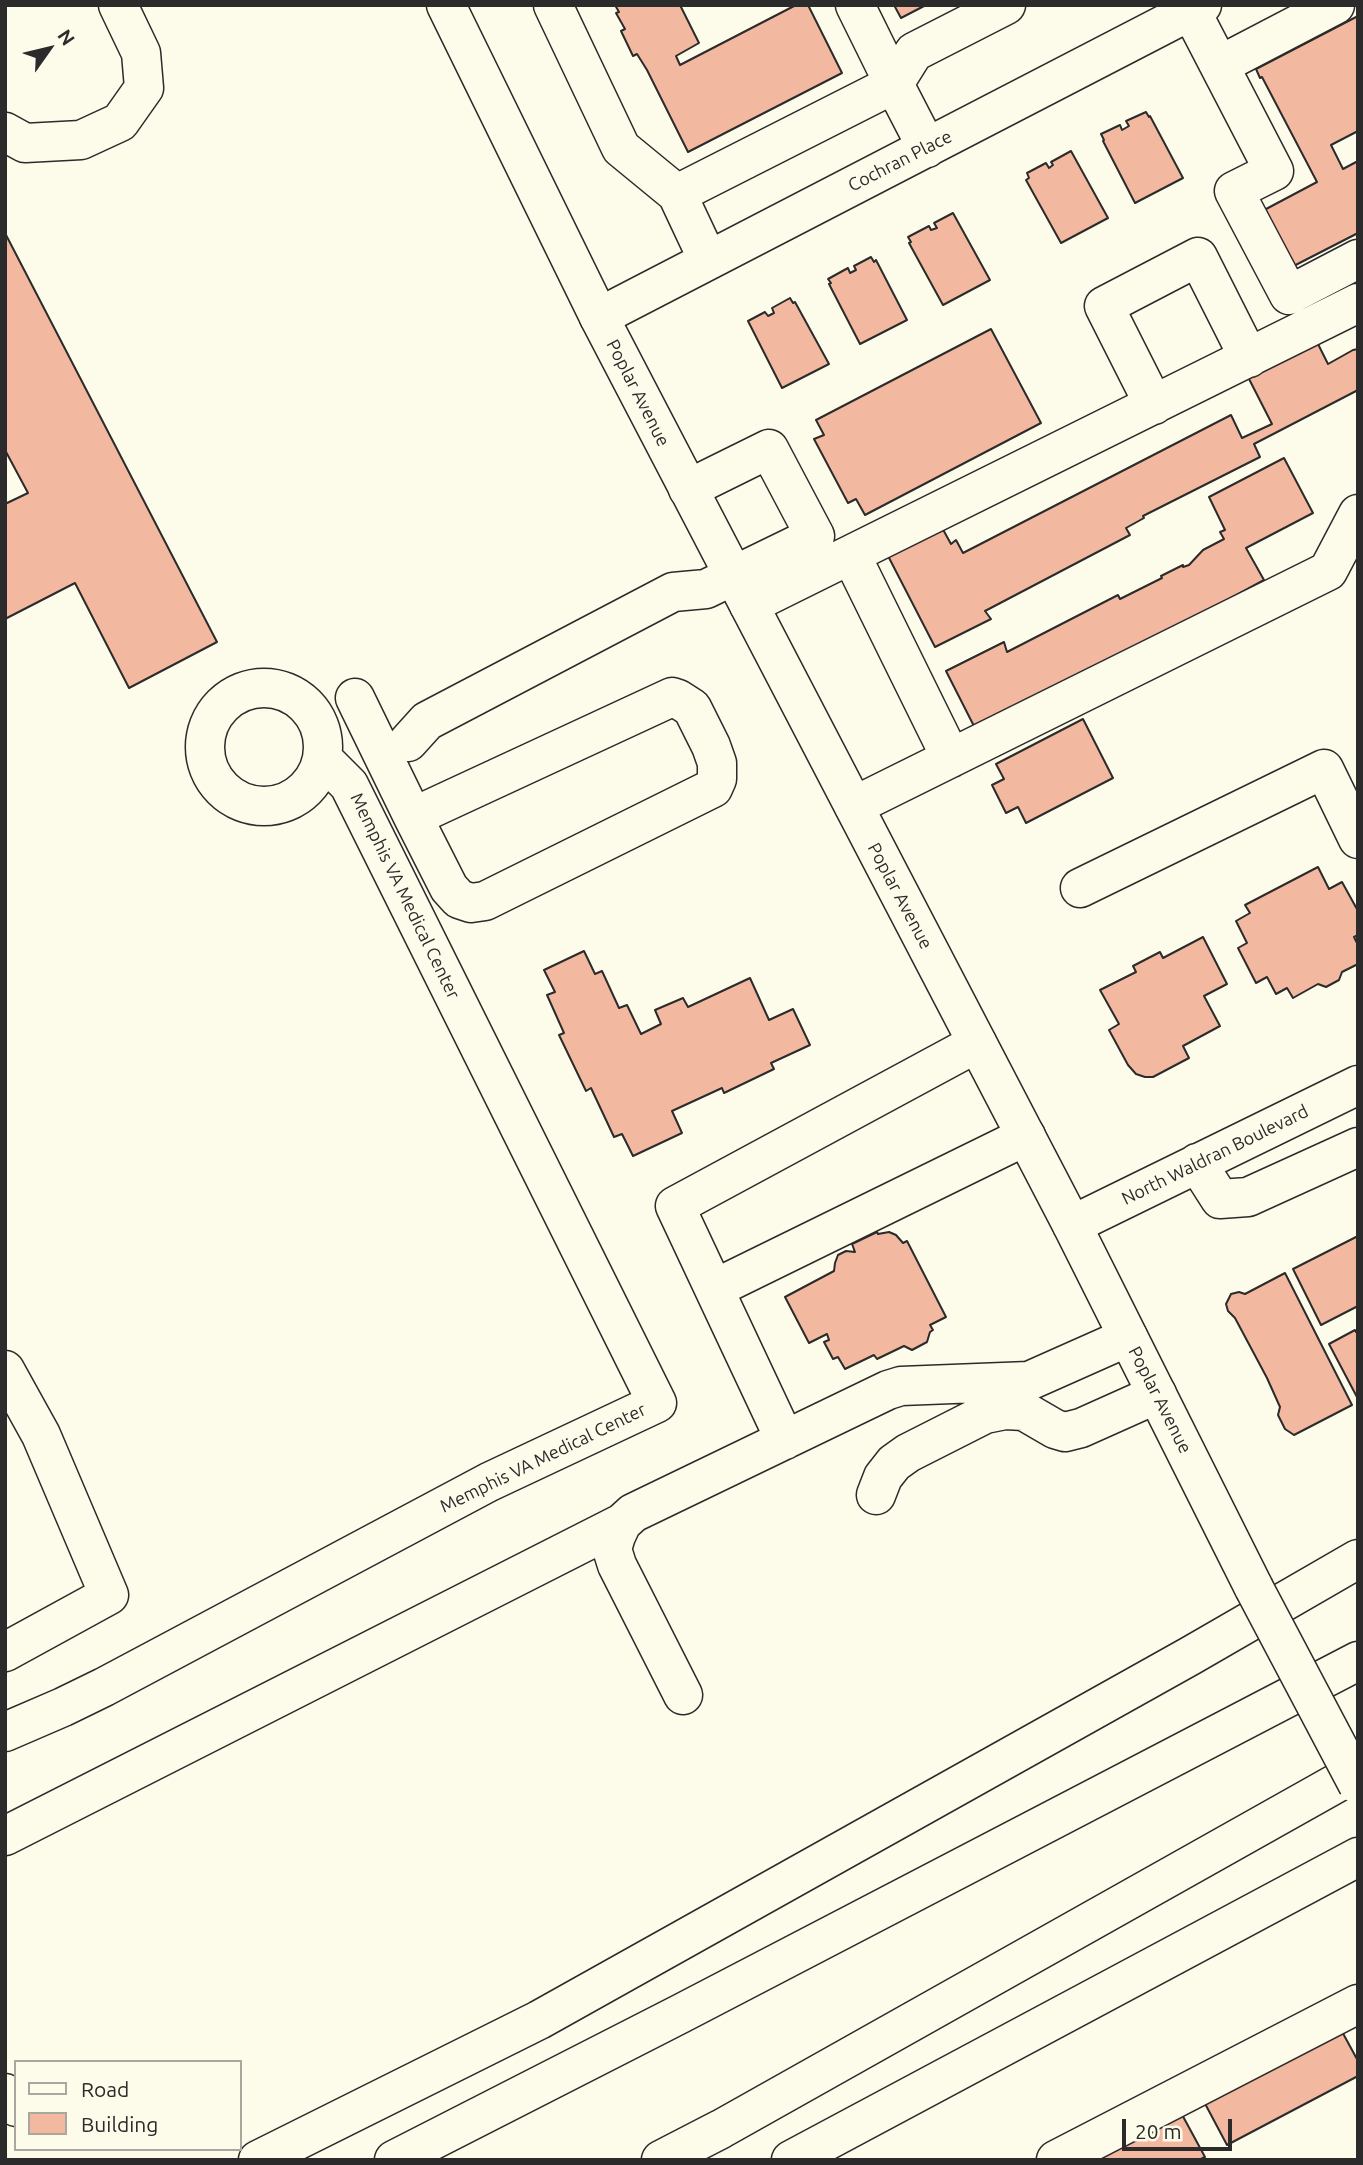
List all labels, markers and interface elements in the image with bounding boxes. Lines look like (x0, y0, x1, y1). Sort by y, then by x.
north arrow (14, 14, 84, 84)
text: N (53, 25, 79, 49)
street label: Cochran Place (844, 126, 956, 196)
street label: Poplar Avenue (602, 336, 674, 450)
street label: Memphis VA Medical Center (346, 789, 464, 1003)
street label: Poplar Avenue (863, 839, 937, 953)
street label: North Waldran Boulevard (1118, 1100, 1312, 1210)
street label: Poplar Avenue (1124, 1343, 1196, 1457)
street label: Memphis VA Medical Center (436, 1399, 650, 1517)
legend (14, 2060, 242, 2151)
text: Road (81, 2077, 129, 2101)
scale bar (1125, 2106, 1235, 2150)
text: Building (81, 2112, 158, 2136)
text: 20 m (1135, 2119, 1182, 2143)

